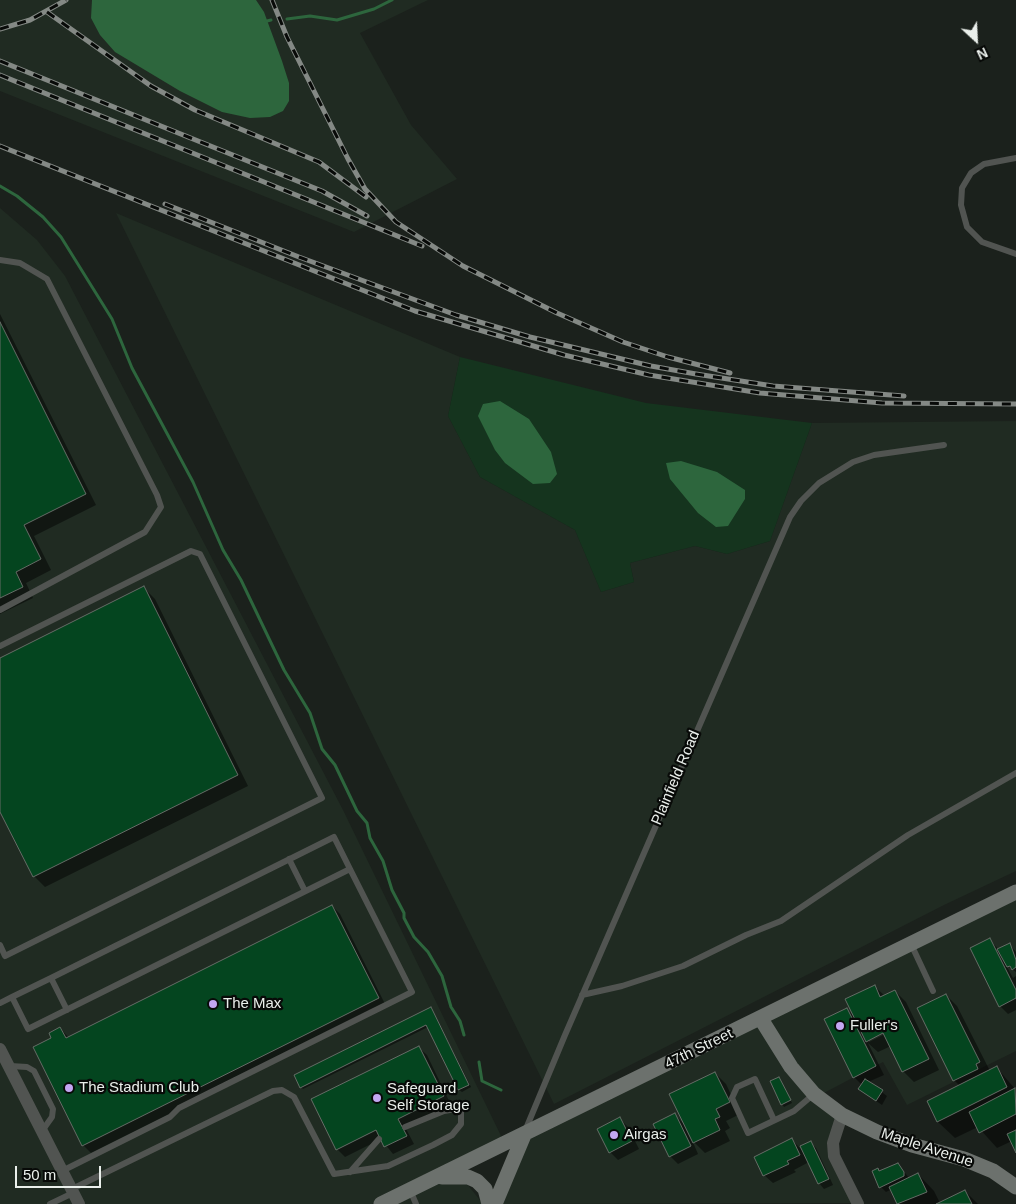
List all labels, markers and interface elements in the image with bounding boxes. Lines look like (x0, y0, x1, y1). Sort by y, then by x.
north arrow (951, 15, 1001, 65)
text: N (974, 44, 990, 63)
street label: Plainfield Road (648, 728, 704, 828)
place label: The Max (223, 995, 281, 1013)
marker: The Max (207, 998, 219, 1010)
place label: Fuller's (850, 1017, 898, 1035)
marker: Fuller's (834, 1020, 846, 1032)
street label: 47th Street (662, 1025, 736, 1073)
place label: The Stadium Club (79, 1079, 199, 1097)
place label: Safeguard Self Storage (387, 1080, 470, 1115)
marker: The Stadium Club (63, 1082, 75, 1094)
marker: Safeguard Self Storage (371, 1092, 383, 1104)
street label: Maple Avenue (879, 1125, 975, 1171)
place label: Airgas (624, 1126, 667, 1144)
marker: Airgas (608, 1129, 620, 1141)
scale bar (18, 1156, 104, 1188)
text: 50 m (23, 1166, 56, 1183)

